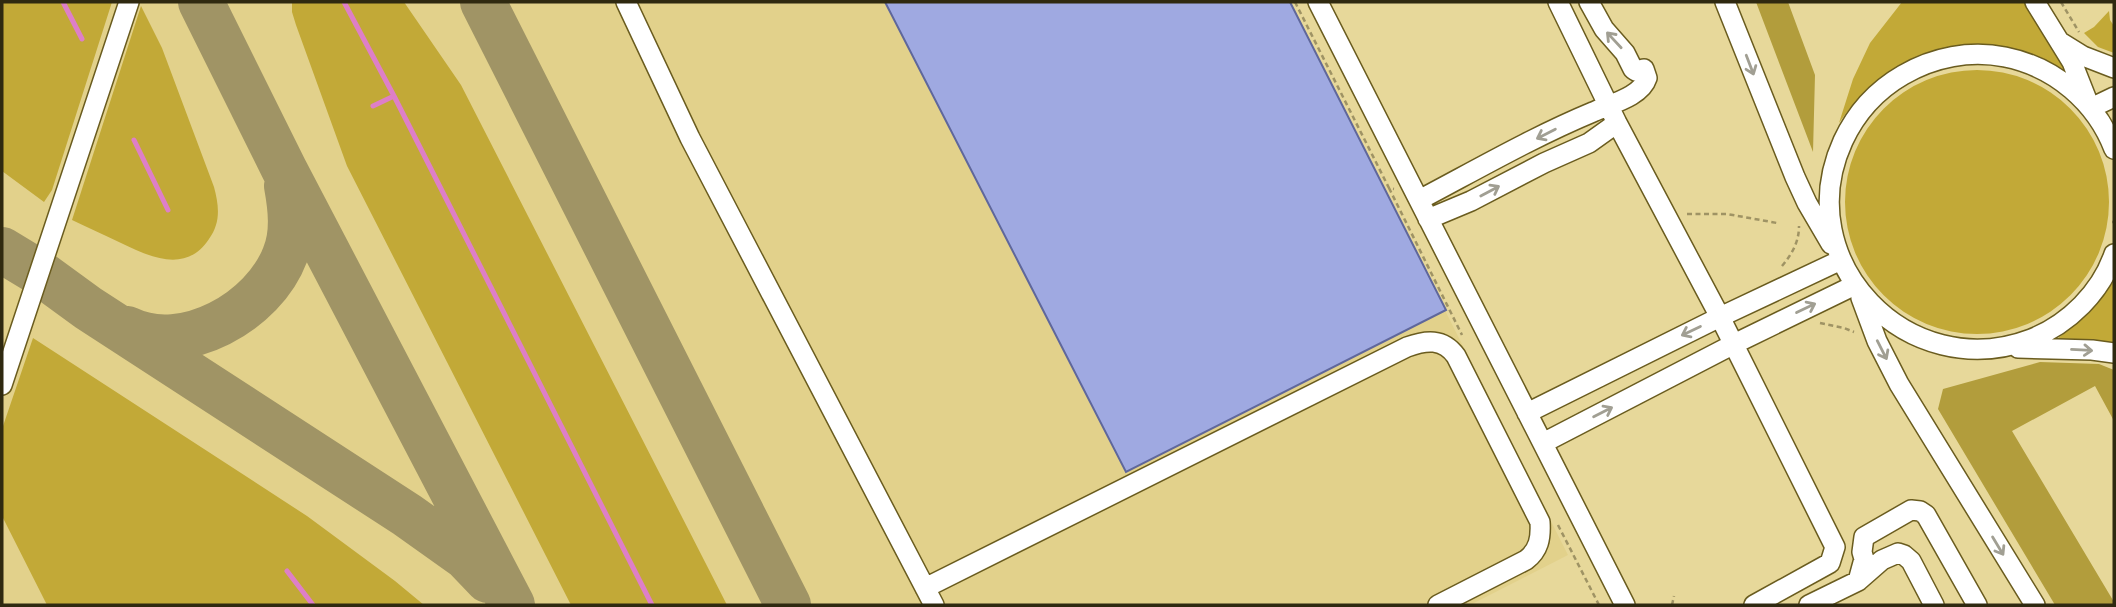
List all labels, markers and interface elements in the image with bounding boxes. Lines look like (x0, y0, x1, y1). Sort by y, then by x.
one-way arrow (1606, 31, 1622, 49)
one-way arrow (1744, 54, 1757, 76)
one-way arrow (1536, 128, 1557, 141)
one-way arrow (1480, 184, 1500, 198)
one-way arrow (1795, 301, 1816, 315)
one-way arrow (1681, 325, 1702, 339)
one-way arrow (1875, 339, 1889, 360)
one-way arrow (2070, 343, 2093, 356)
one-way arrow (1593, 404, 1613, 418)
one-way arrow (1992, 535, 2006, 555)

